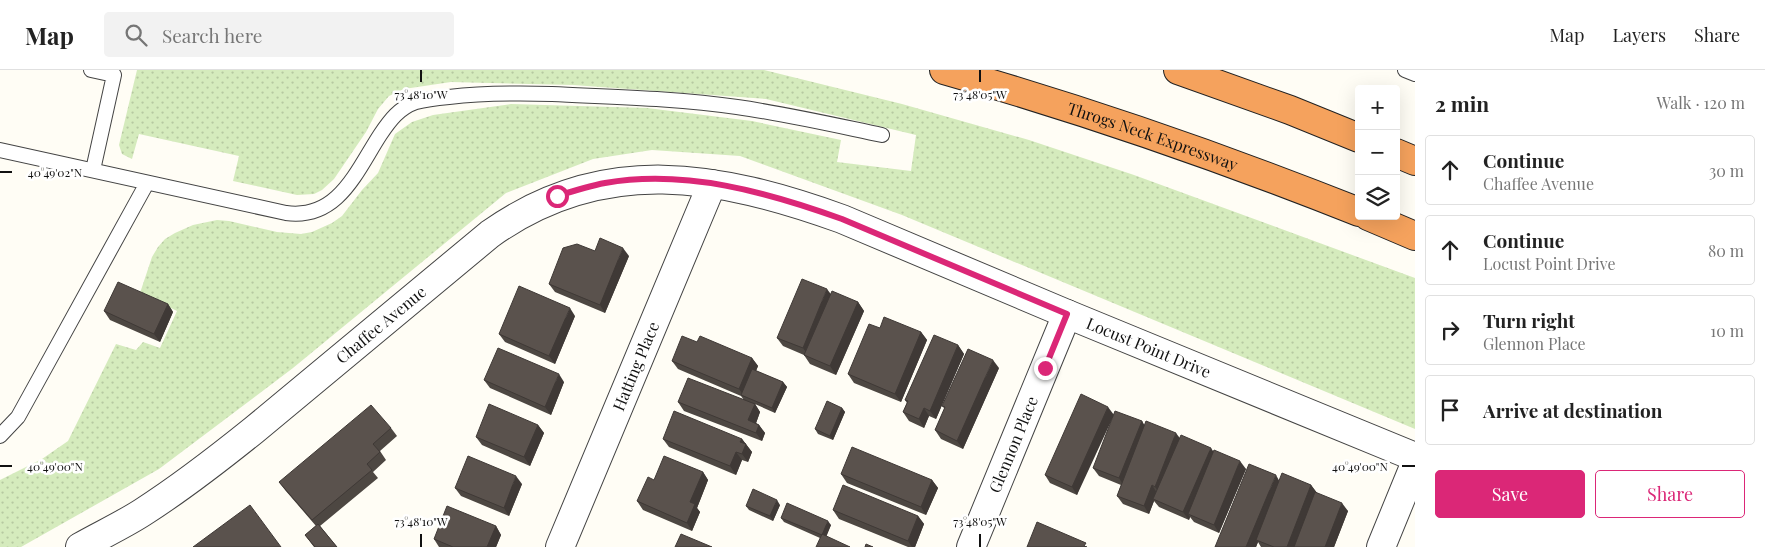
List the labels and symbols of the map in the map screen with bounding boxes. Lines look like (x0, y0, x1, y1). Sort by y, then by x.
text: 73°48'10"W (394, 86, 448, 102)
text: 73°48'05"W (953, 86, 1007, 102)
street label: Throgs Neck Expressway (1065, 97, 1241, 175)
text: 40°49'02"N (28, 164, 83, 180)
route start (546, 185, 569, 208)
street label: Chaffee Avenue (331, 281, 430, 368)
street label: Locust Point Drive (1083, 312, 1214, 382)
street label: Hatting Place (607, 318, 663, 414)
route end (1034, 357, 1057, 380)
street label: Glennon Place (984, 393, 1042, 496)
text: 40°49'00"N (27, 458, 83, 474)
text: 40°49'00"N (1332, 458, 1388, 474)
text: 73°48'10"W (394, 513, 448, 529)
text: 73°48'05"W (953, 513, 1007, 529)

